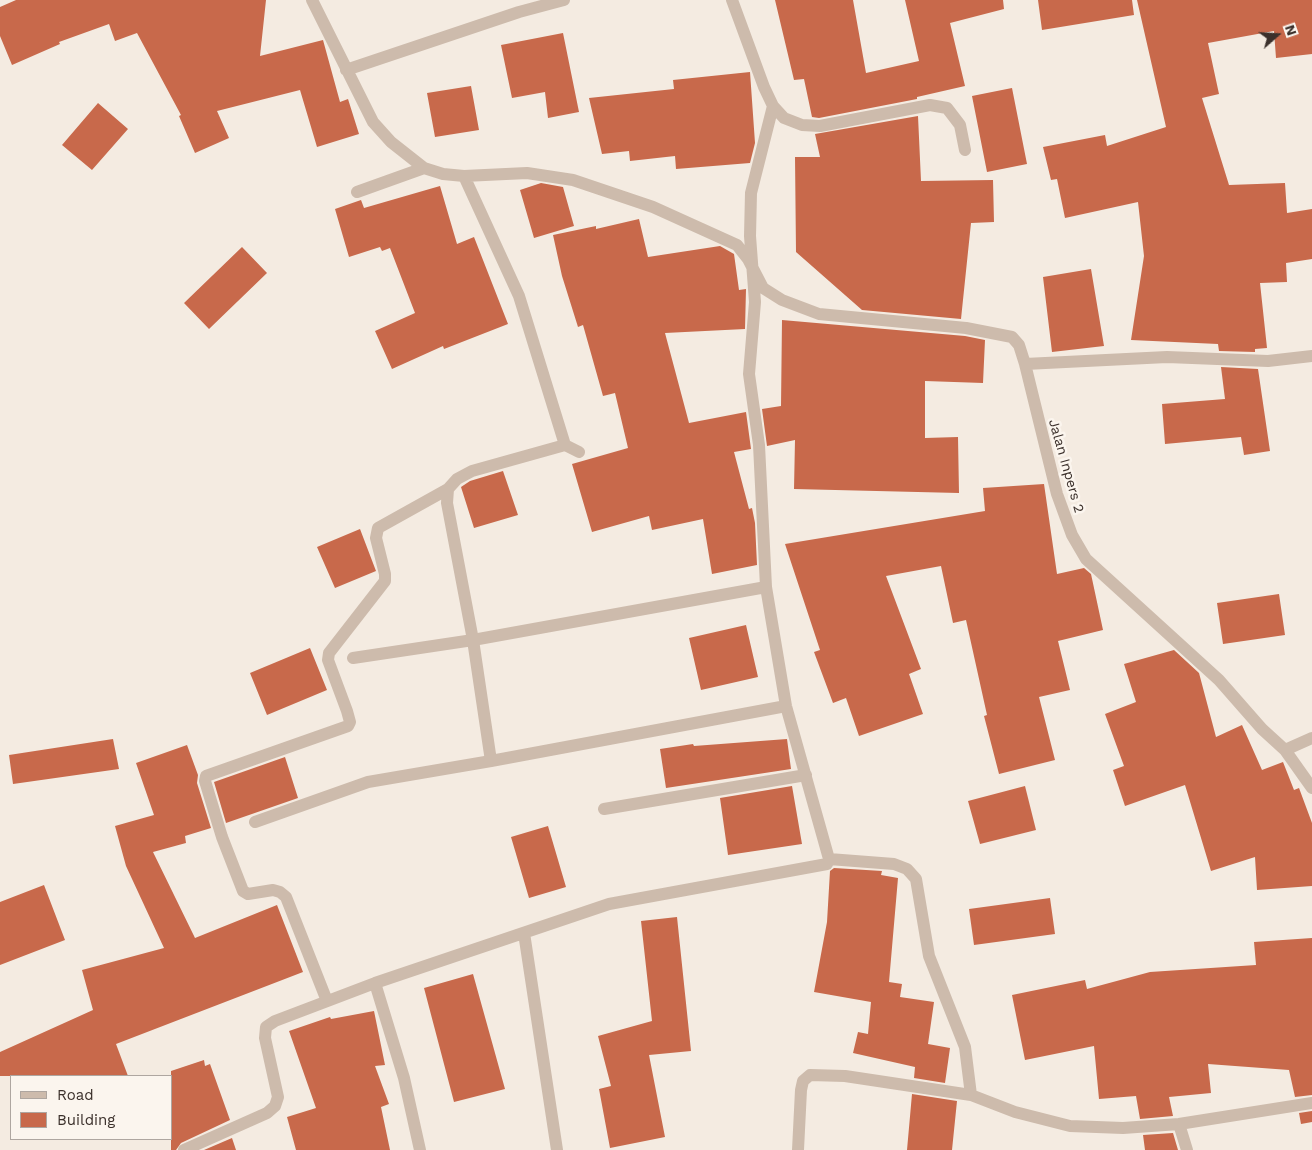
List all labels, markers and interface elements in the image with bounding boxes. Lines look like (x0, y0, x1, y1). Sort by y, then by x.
north arrow (1252, 10, 1302, 60)
text: N (1282, 23, 1300, 38)
street label: Jalan Inpers 2 (1045, 417, 1087, 515)
legend (10, 1075, 172, 1140)
text: Road (57, 1086, 94, 1104)
text: Building (57, 1111, 115, 1129)

